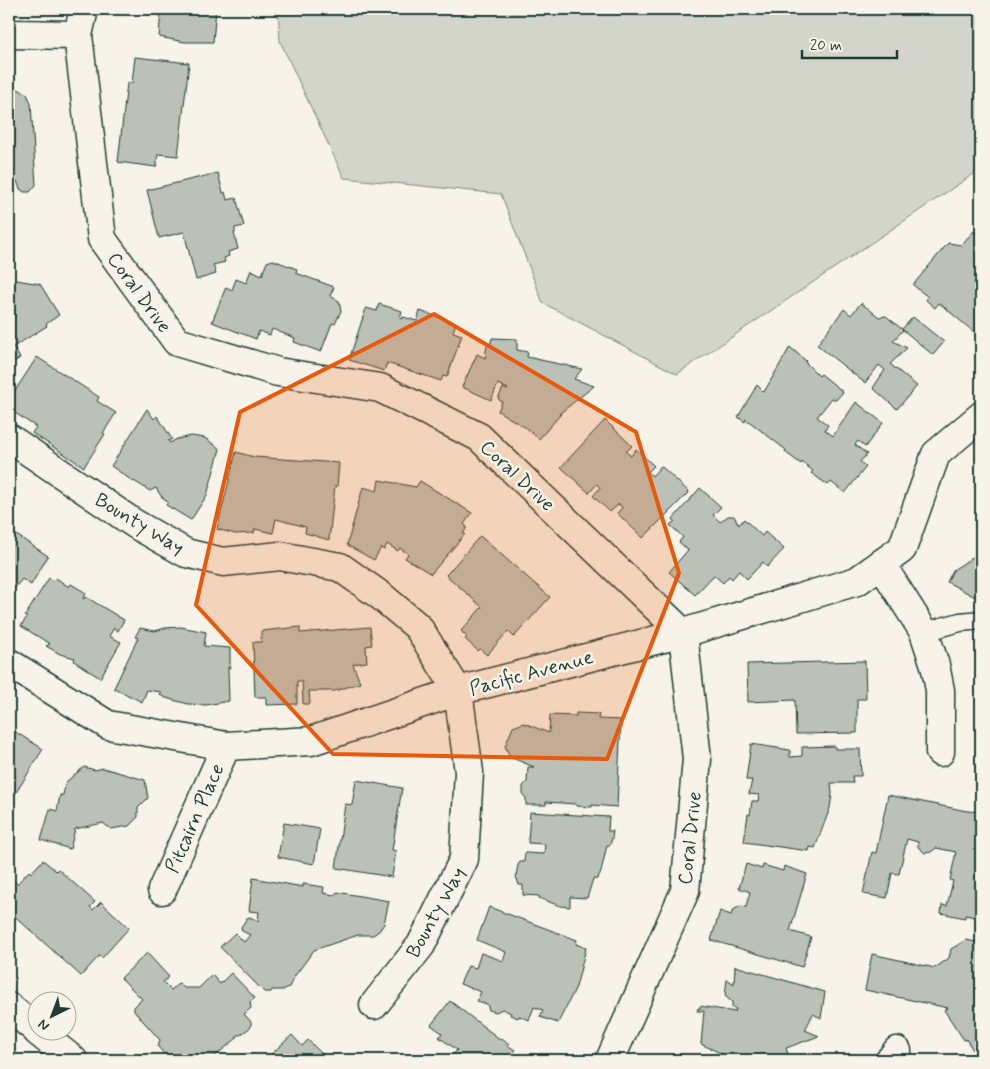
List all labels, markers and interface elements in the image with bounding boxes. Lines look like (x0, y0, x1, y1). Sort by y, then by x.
scale bar (802, 28, 898, 60)
text: 20 m (810, 36, 842, 56)
street label: Coral Drive (100, 247, 177, 339)
street label: Coral Drive (474, 434, 560, 518)
street label: Bounty Way (89, 487, 189, 562)
street label: Pacific Avenue (466, 644, 596, 703)
street label: Pitcairn Place (159, 760, 232, 878)
street label: Coral Drive (672, 790, 709, 886)
street label: Bounty Way (400, 862, 472, 963)
north arrow (28, 992, 78, 1042)
text: N (34, 1015, 53, 1035)

